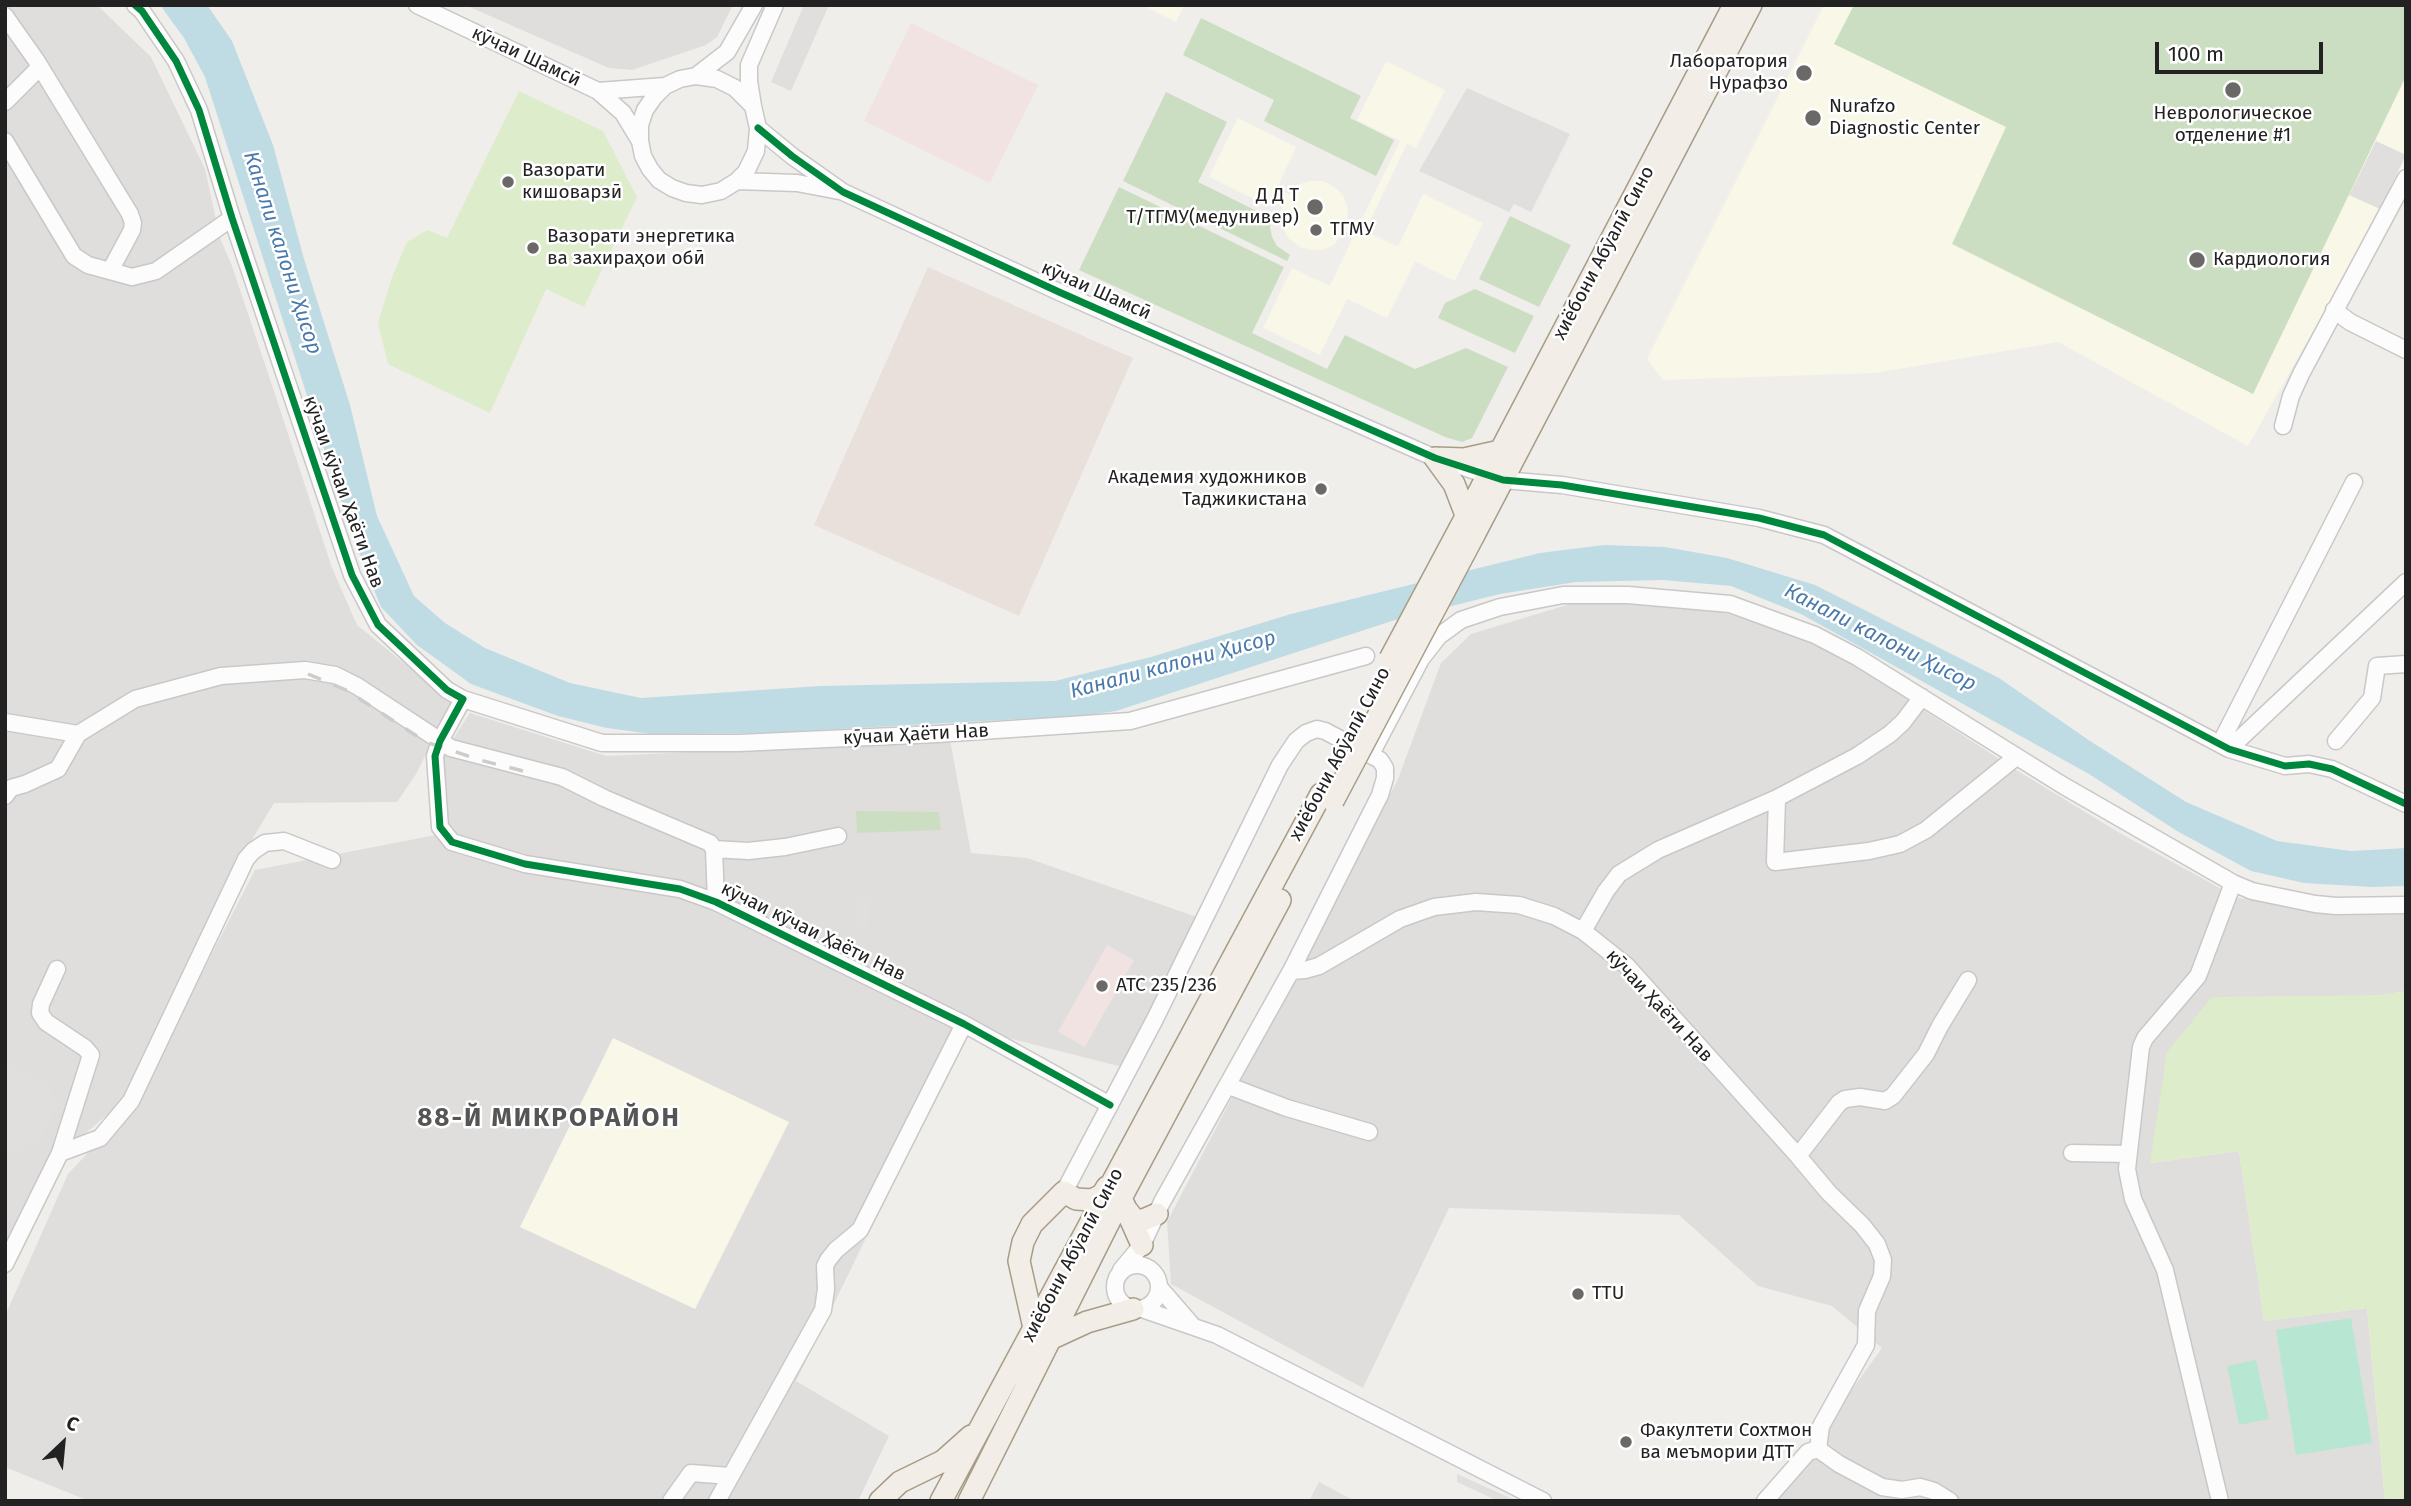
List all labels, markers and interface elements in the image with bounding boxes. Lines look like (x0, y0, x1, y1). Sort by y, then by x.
street label: кӯчаи Шамсӣ (468, 22, 584, 92)
scale bar (2159, 28, 2327, 72)
text: 100 m (2168, 41, 2224, 67)
place label: Лаборатория Нурафзо (1670, 51, 1788, 95)
marker: Лаборатория Нурафзо (1794, 63, 1814, 83)
marker: Неврологическое отделение #1 (2223, 80, 2243, 100)
place label: Nurafzo Diagnostic Center (1829, 96, 1980, 140)
place label: Неврологическое отделение #1 (2154, 103, 2312, 147)
marker: Nurafzo Diagnostic Center (1803, 108, 1823, 128)
water label: Канали калони Ҳисор (237, 148, 327, 358)
place label: Вазорати кишоварзӣ (522, 160, 622, 204)
street label: хиёбони Абӯалӣ Сино (1549, 162, 1659, 344)
marker: Вазорати кишоварзӣ (500, 174, 516, 190)
place label: Д Д Т Т/ТГМУ(медунивер) (1126, 185, 1299, 229)
marker: Д Д Т Т/ТГМУ(медунивер) (1305, 197, 1325, 217)
place label: ТГМУ (1330, 219, 1374, 241)
marker: ТГМУ (1308, 222, 1324, 238)
place label: Вазорати энергетика ва захираҳои обӣ (547, 226, 735, 270)
marker: Вазорати энергетика ва захираҳои обӣ (525, 240, 541, 256)
place label: Кардиология (2213, 249, 2330, 271)
marker: Кардиология (2187, 250, 2207, 270)
street label: кӯчаи Шамсӣ (1038, 257, 1154, 325)
street label: кӯчаи кӯчаи Ҳаёти Нав (298, 393, 388, 591)
place label: Академия художников Таджикистана (1108, 467, 1307, 511)
marker: Академия художников Таджикистана (1313, 481, 1329, 497)
water label: Канали калони Ҳисор (1780, 579, 1980, 697)
water label: Канали калони Ҳисор (1067, 625, 1279, 705)
street label: хиёбони Абӯалӣ Сино (1285, 663, 1395, 845)
street label: кӯчаи Ҳаёти Нав (842, 720, 990, 750)
street label: кӯчаи кӯчаи Ҳаёти Нав (717, 877, 909, 987)
street label: кӯчаи Ҳаёти Нав (1601, 945, 1717, 1067)
place label: АТС 235/236 (1116, 975, 1217, 997)
marker: АТС 235/236 (1094, 978, 1110, 994)
district label: 88-Й МИКРОРАЙОН (419, 1103, 679, 1135)
street label: хиёбони Абӯалӣ Сино (1018, 1164, 1128, 1346)
place label: TTU (1592, 1283, 1624, 1305)
marker: TTU (1570, 1286, 1586, 1302)
north arrow (28, 1408, 98, 1478)
text: С (62, 1411, 82, 1436)
place label: Факултети Сохтмон ва меъмории ДТТ (1640, 1420, 1812, 1464)
marker: Факултети Сохтмон ва меъмории ДТТ (1618, 1434, 1634, 1450)

